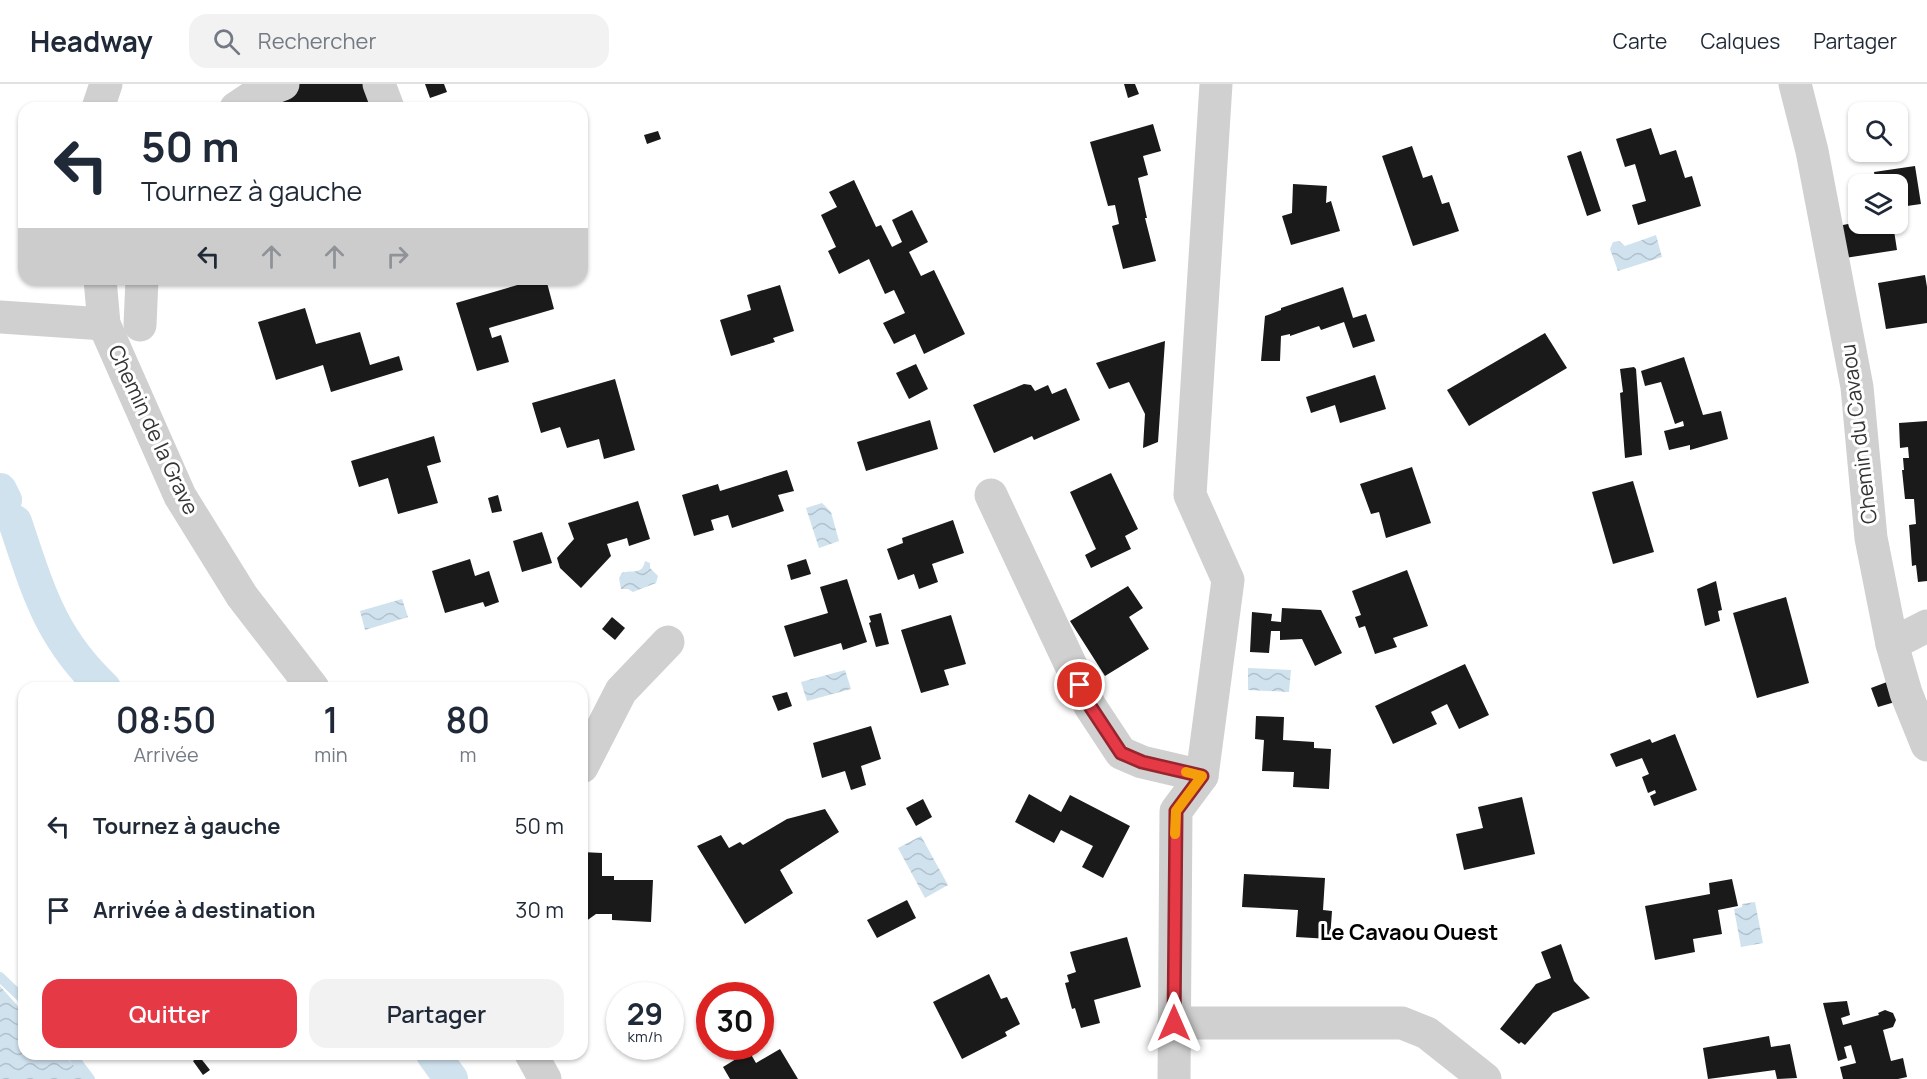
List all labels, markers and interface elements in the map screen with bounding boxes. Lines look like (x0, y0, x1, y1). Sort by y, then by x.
search box (189, 14, 609, 68)
text: Headway (30, 22, 153, 60)
icon: search (210, 25, 243, 58)
text: Rechercher (258, 26, 376, 56)
text: Carte (1613, 27, 1667, 55)
text: Calques (1700, 27, 1780, 55)
text: Partager (1813, 27, 1897, 55)
map controls (1848, 102, 1908, 234)
button: search (1848, 102, 1908, 162)
text: 50 m (141, 117, 239, 175)
icon: left (42, 126, 120, 204)
text: Tournez à gauche (141, 172, 362, 209)
button: layers (1848, 174, 1908, 234)
icon: left (192, 240, 225, 273)
icon: ahead (255, 240, 288, 273)
icon: ahead (318, 240, 351, 273)
icon: right (381, 240, 414, 273)
street label: Chemin de la Grave (102, 340, 206, 519)
street label: Chemin du Cavaou (1833, 343, 1883, 526)
pin (1054, 659, 1105, 710)
icon: arrive (1063, 668, 1096, 701)
text: 08:50 (116, 695, 216, 744)
text: 1 (323, 695, 339, 744)
text: 80 (445, 695, 490, 744)
text: Arrivée (133, 741, 199, 768)
text: min (314, 741, 348, 768)
text: m (459, 741, 476, 768)
icon: left (42, 810, 75, 843)
text: Tournez à gauche (93, 811, 280, 841)
text: 50 m (515, 811, 564, 841)
icon: arrive (42, 894, 75, 927)
text: Arrivée à destination (93, 895, 316, 925)
text: 30 m (515, 895, 564, 925)
district label: Le Cavaou Ouest (1320, 917, 1498, 947)
button: Quitter (42, 979, 297, 1048)
button: Partager (309, 979, 564, 1048)
speed limit sign: 30 (696, 982, 774, 1060)
position arrow (1142, 991, 1206, 1055)
text: 29 (627, 993, 663, 1034)
text: km/h (628, 1026, 662, 1047)

